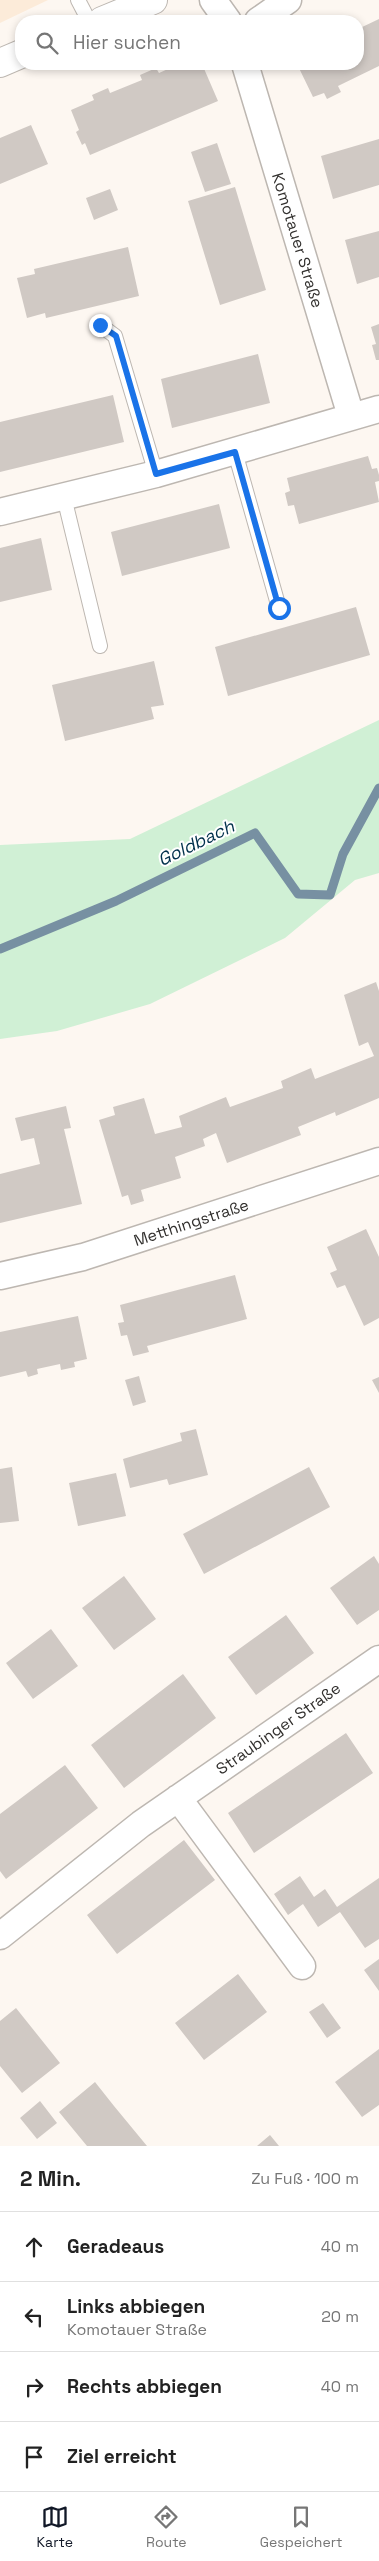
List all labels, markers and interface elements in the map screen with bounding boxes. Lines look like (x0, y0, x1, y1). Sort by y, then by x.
search box (15, 15, 364, 70)
icon: search (33, 29, 61, 57)
text: Hier suchen (73, 30, 181, 55)
street label: Komotauer Straße (267, 170, 328, 310)
route end (89, 314, 112, 337)
route start (268, 597, 291, 620)
water label: Goldbach (154, 814, 239, 871)
street label: Metthingstraße (131, 1194, 251, 1251)
street label: Straubinger Straße (212, 1678, 345, 1779)
text: 2 Min. (20, 2165, 81, 2192)
text: Zu Fuß · 100 m (251, 2168, 359, 2189)
icon: ahead (20, 2233, 48, 2261)
text: Geradeaus (67, 2234, 164, 2259)
text: 40 m (321, 2236, 359, 2257)
text: Links abbiegen (67, 2294, 205, 2319)
icon: left (20, 2303, 48, 2331)
text: 20 m (321, 2306, 359, 2327)
text: Komotauer Straße (67, 2319, 207, 2340)
icon: right (20, 2373, 48, 2401)
text: Rechts abbiegen (67, 2374, 222, 2399)
text: 40 m (321, 2376, 359, 2397)
icon: arrive (20, 2443, 48, 2471)
text: Ziel erreicht (67, 2444, 177, 2469)
tab: Karte (37, 2503, 73, 2551)
tab: Route (146, 2503, 187, 2551)
tab: Gespeichert (260, 2503, 342, 2551)

